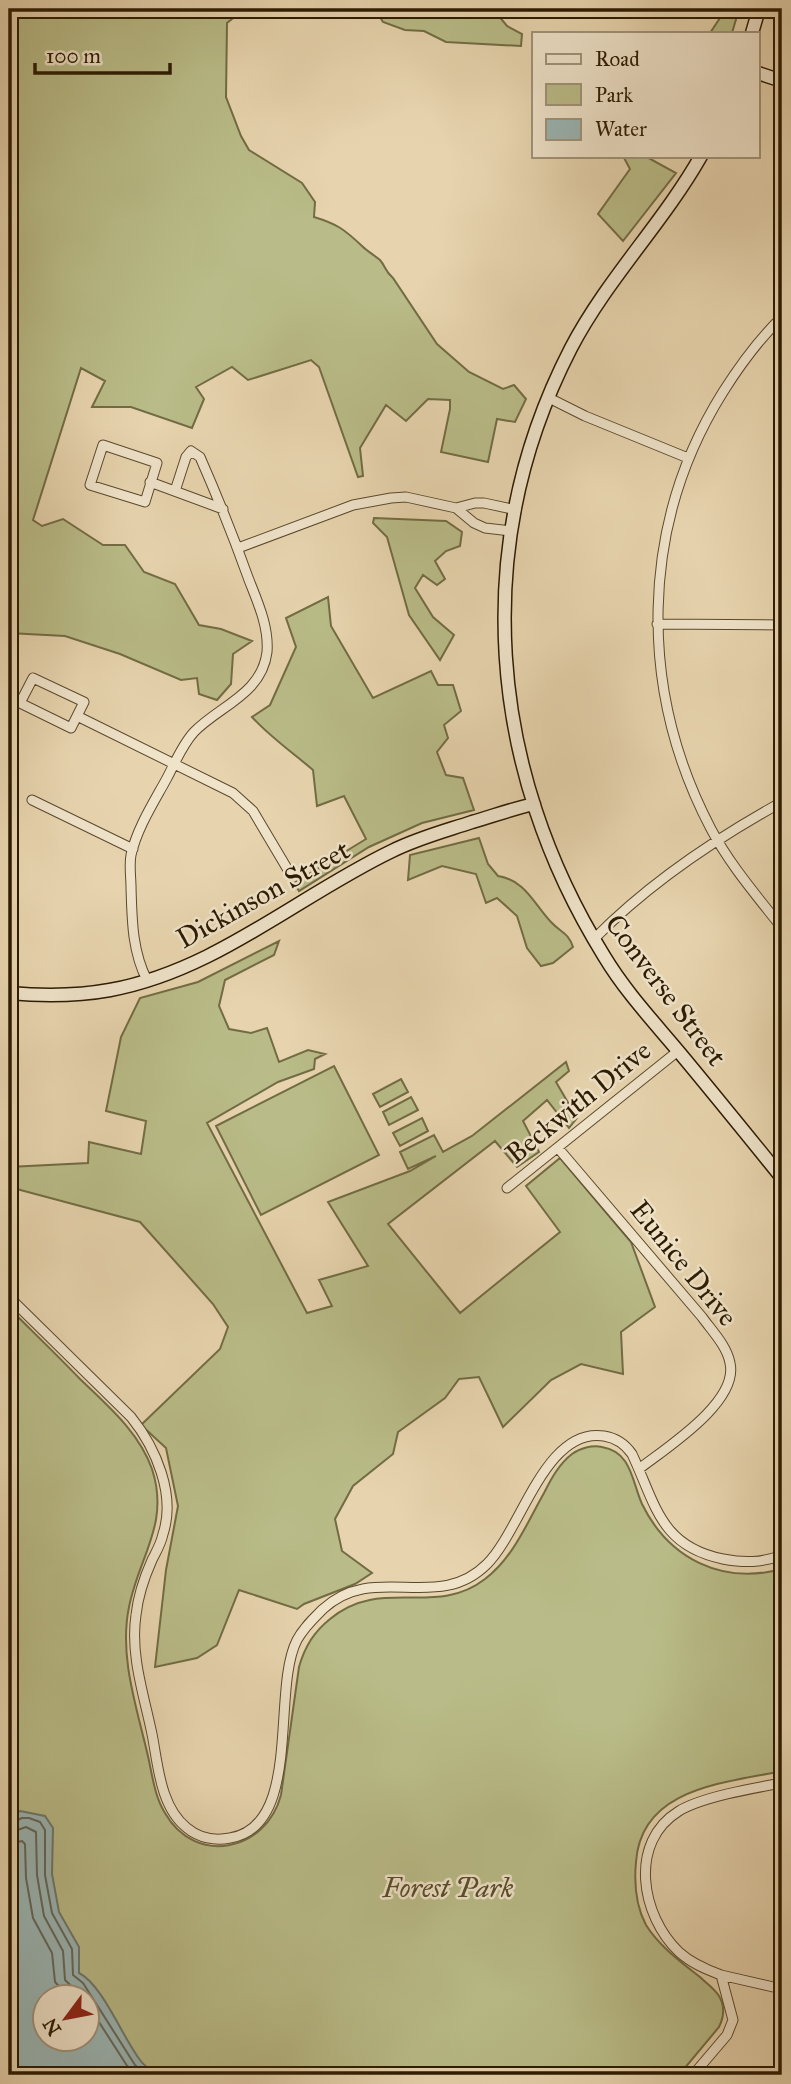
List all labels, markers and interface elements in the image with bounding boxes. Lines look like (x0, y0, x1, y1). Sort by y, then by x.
scale bar (35, 32, 170, 76)
legend (532, 32, 760, 158)
text: 100 m (46, 43, 101, 69)
text: Road (595, 46, 640, 72)
text: Park (595, 82, 633, 108)
text: Water (595, 116, 647, 142)
street label: Dickinson Street (170, 832, 356, 956)
street label: Converse Street (598, 907, 734, 1073)
street label: Beckwith Drive (498, 1033, 658, 1171)
street label: Eunice Drive (623, 1193, 745, 1333)
park label: Forest Park (382, 1870, 514, 1905)
north arrow (32, 1982, 102, 2052)
text: N (38, 2014, 66, 2040)

